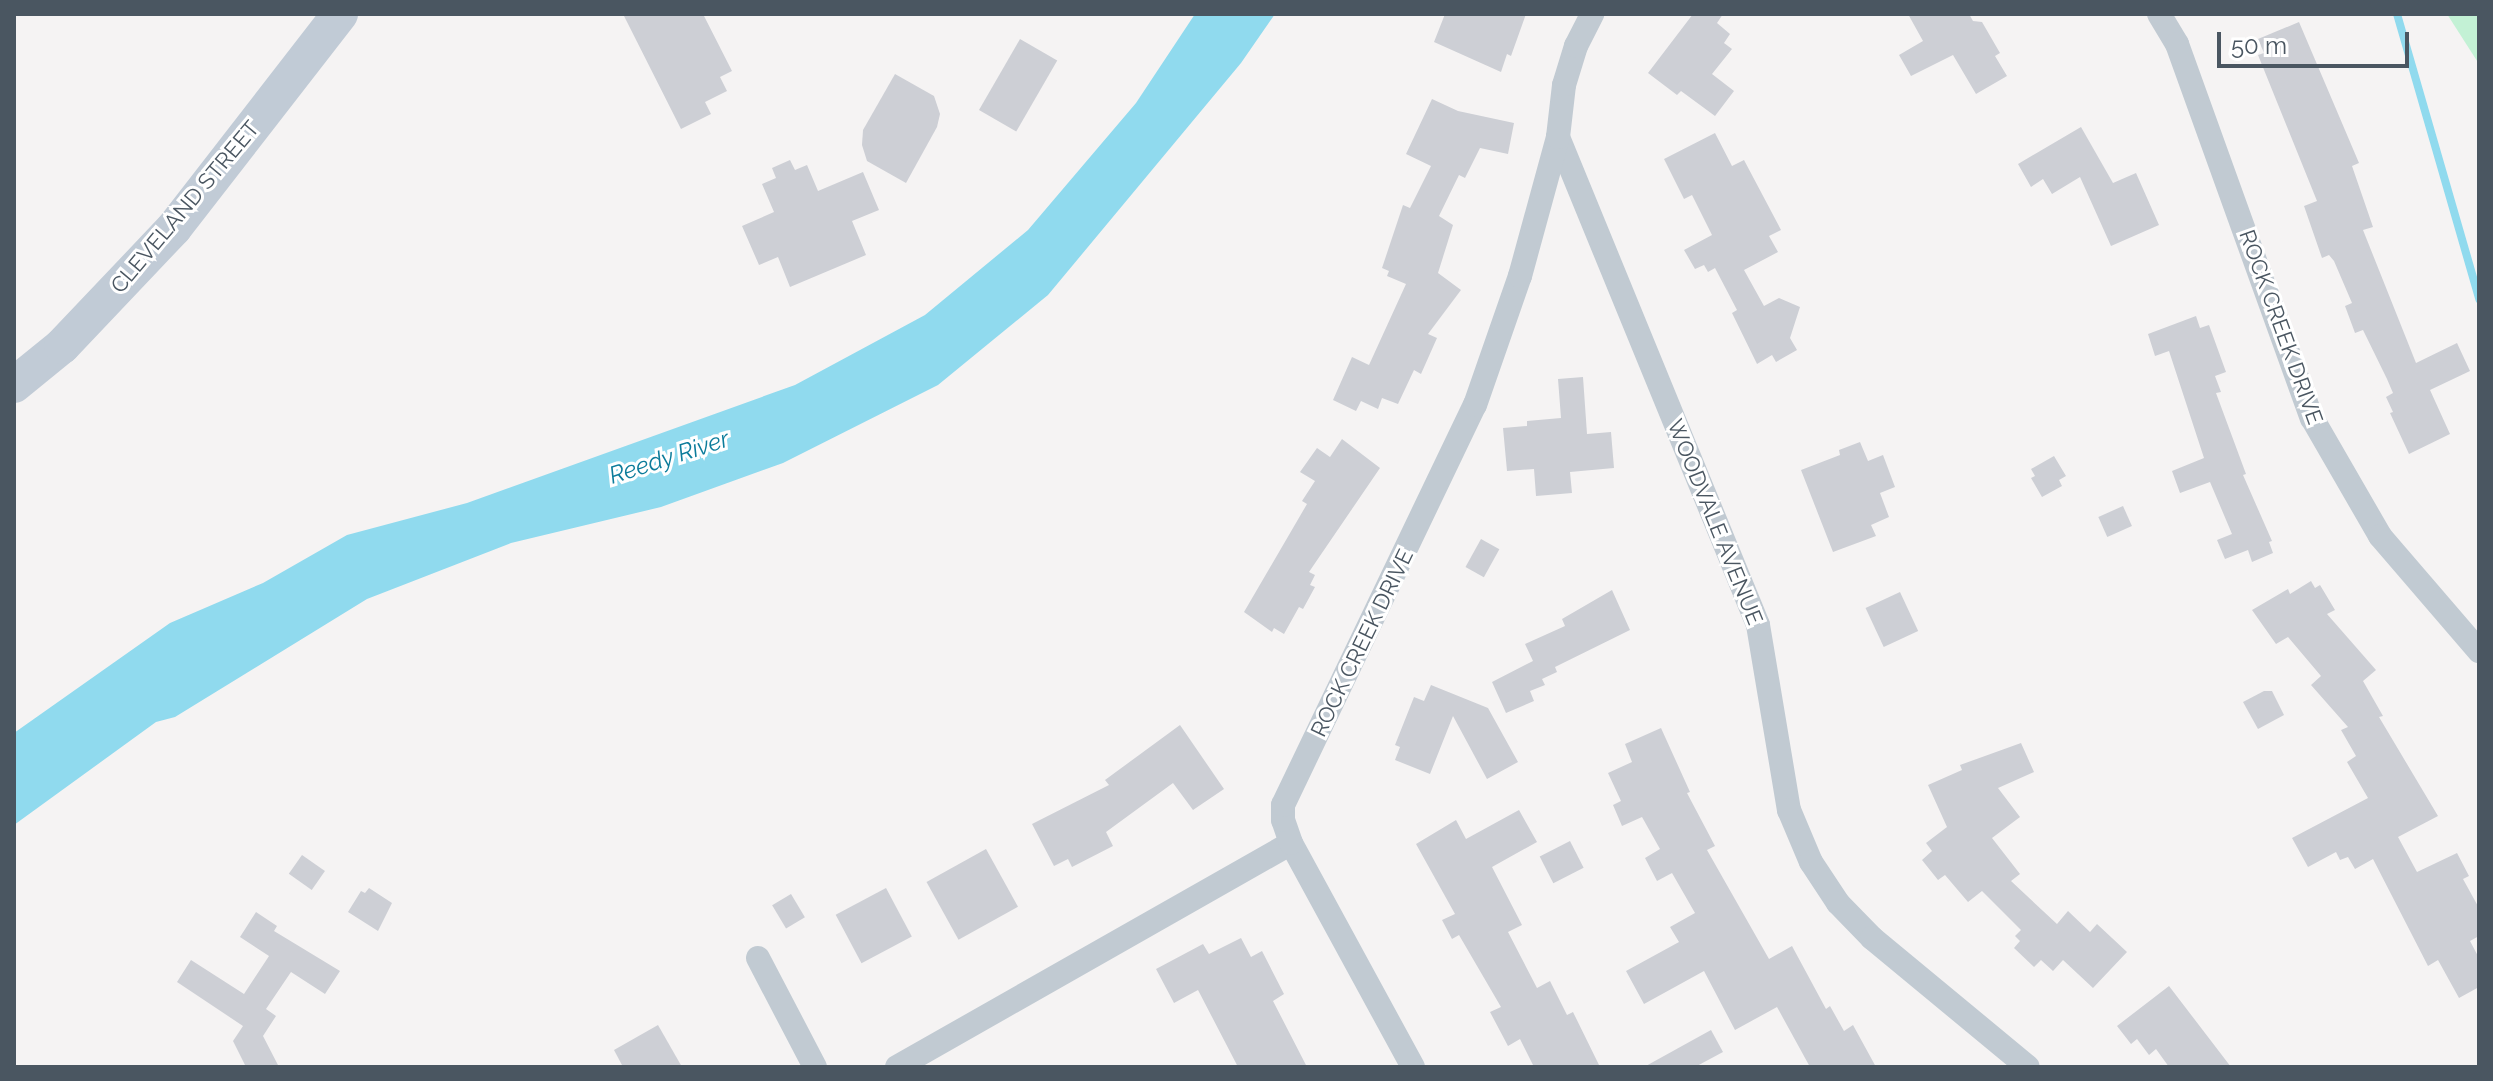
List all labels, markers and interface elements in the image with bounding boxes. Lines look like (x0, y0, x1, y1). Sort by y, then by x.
scale bar (2221, 16, 2413, 66)
text: 50 m (2231, 31, 2287, 60)
street label: CLEVELAND STREET (105, 115, 265, 299)
street label: ROCK CREEK DRIVE (2233, 226, 2329, 428)
street label: WOODVALE AVENUE (1662, 415, 1768, 629)
water label: Reedy River (605, 424, 733, 490)
street label: ROCK CREEK DRIVE (1305, 545, 1419, 741)

